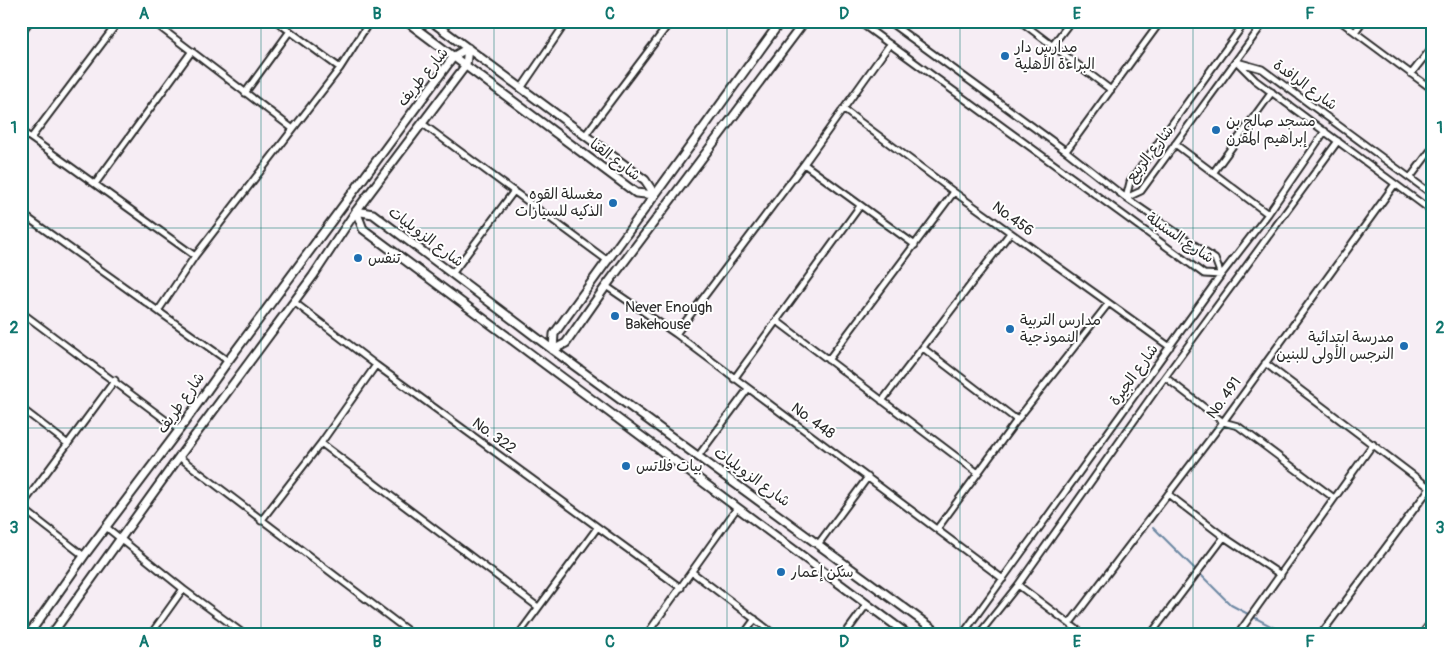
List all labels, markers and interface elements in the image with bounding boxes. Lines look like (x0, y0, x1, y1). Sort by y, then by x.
text: A (139, 4, 150, 24)
text: B (372, 4, 382, 24)
text: C (605, 4, 615, 24)
text: D (839, 4, 849, 24)
text: E (1073, 4, 1082, 24)
text: F (1305, 4, 1315, 24)
place label: مدارس دار البراءة الأهلية (1014, 38, 1095, 74)
street label: شارع طريف (393, 44, 453, 110)
marker: مدارس دار البراءة الأهلية (999, 50, 1011, 62)
street label: شارع الرافدة (1269, 55, 1341, 115)
place label: مسجد صالح بن إبراهيم المقرن (1226, 112, 1316, 150)
text: 1 (11, 118, 17, 138)
text: 1 (1437, 118, 1443, 138)
street label: شارع الربيع (1122, 122, 1179, 187)
marker: مسجد صالح بن إبراهيم المقرن (1210, 124, 1222, 136)
street label: شارع القنا (586, 135, 644, 185)
place label: مغسلة القوه الذكيه للسيارات (515, 185, 603, 221)
marker: مغسلة القوه الذكيه للسيارات (607, 197, 619, 209)
street label: No.456 (988, 197, 1038, 241)
street label: شارع الزويليات (384, 202, 468, 272)
street label: شارع السنبلة (1143, 208, 1217, 268)
place label: تنفس (368, 249, 401, 268)
marker: تنفس (352, 252, 364, 264)
place label: Never Enough Bakehouse (625, 298, 712, 334)
marker: Never Enough Bakehouse (609, 310, 621, 322)
place label: مدارس التربية النموذجية (1020, 311, 1101, 347)
text: 2 (10, 318, 19, 338)
text: 2 (1436, 318, 1445, 338)
marker: مدارس التربية النموذجية (1004, 323, 1016, 335)
place label: مدرسة ابتدائية النرجس الأولى للبنين (1276, 328, 1394, 364)
marker: مدرسة ابتدائية النرجس الأولى للبنين (1398, 340, 1410, 352)
street label: شارع الجيرة (1105, 341, 1163, 409)
street label: شارع طريف (153, 369, 209, 437)
street label: No. 491 (1202, 373, 1246, 423)
street label: No. 448 (787, 399, 839, 444)
street label: No. 322 (468, 414, 520, 458)
street label: شارع الزويليات (710, 443, 794, 511)
place label: بيات فلاتس (636, 457, 703, 476)
marker: بيات فلاتس (620, 460, 632, 472)
text: 3 (10, 518, 19, 538)
text: 3 (1436, 518, 1445, 538)
place label: سكن إعمار (790, 563, 854, 582)
marker: سكن إعمار (775, 566, 787, 578)
text: A (139, 632, 150, 652)
text: B (372, 632, 382, 652)
text: C (605, 632, 615, 652)
text: D (839, 632, 849, 652)
text: E (1073, 632, 1082, 652)
text: F (1305, 632, 1315, 652)

